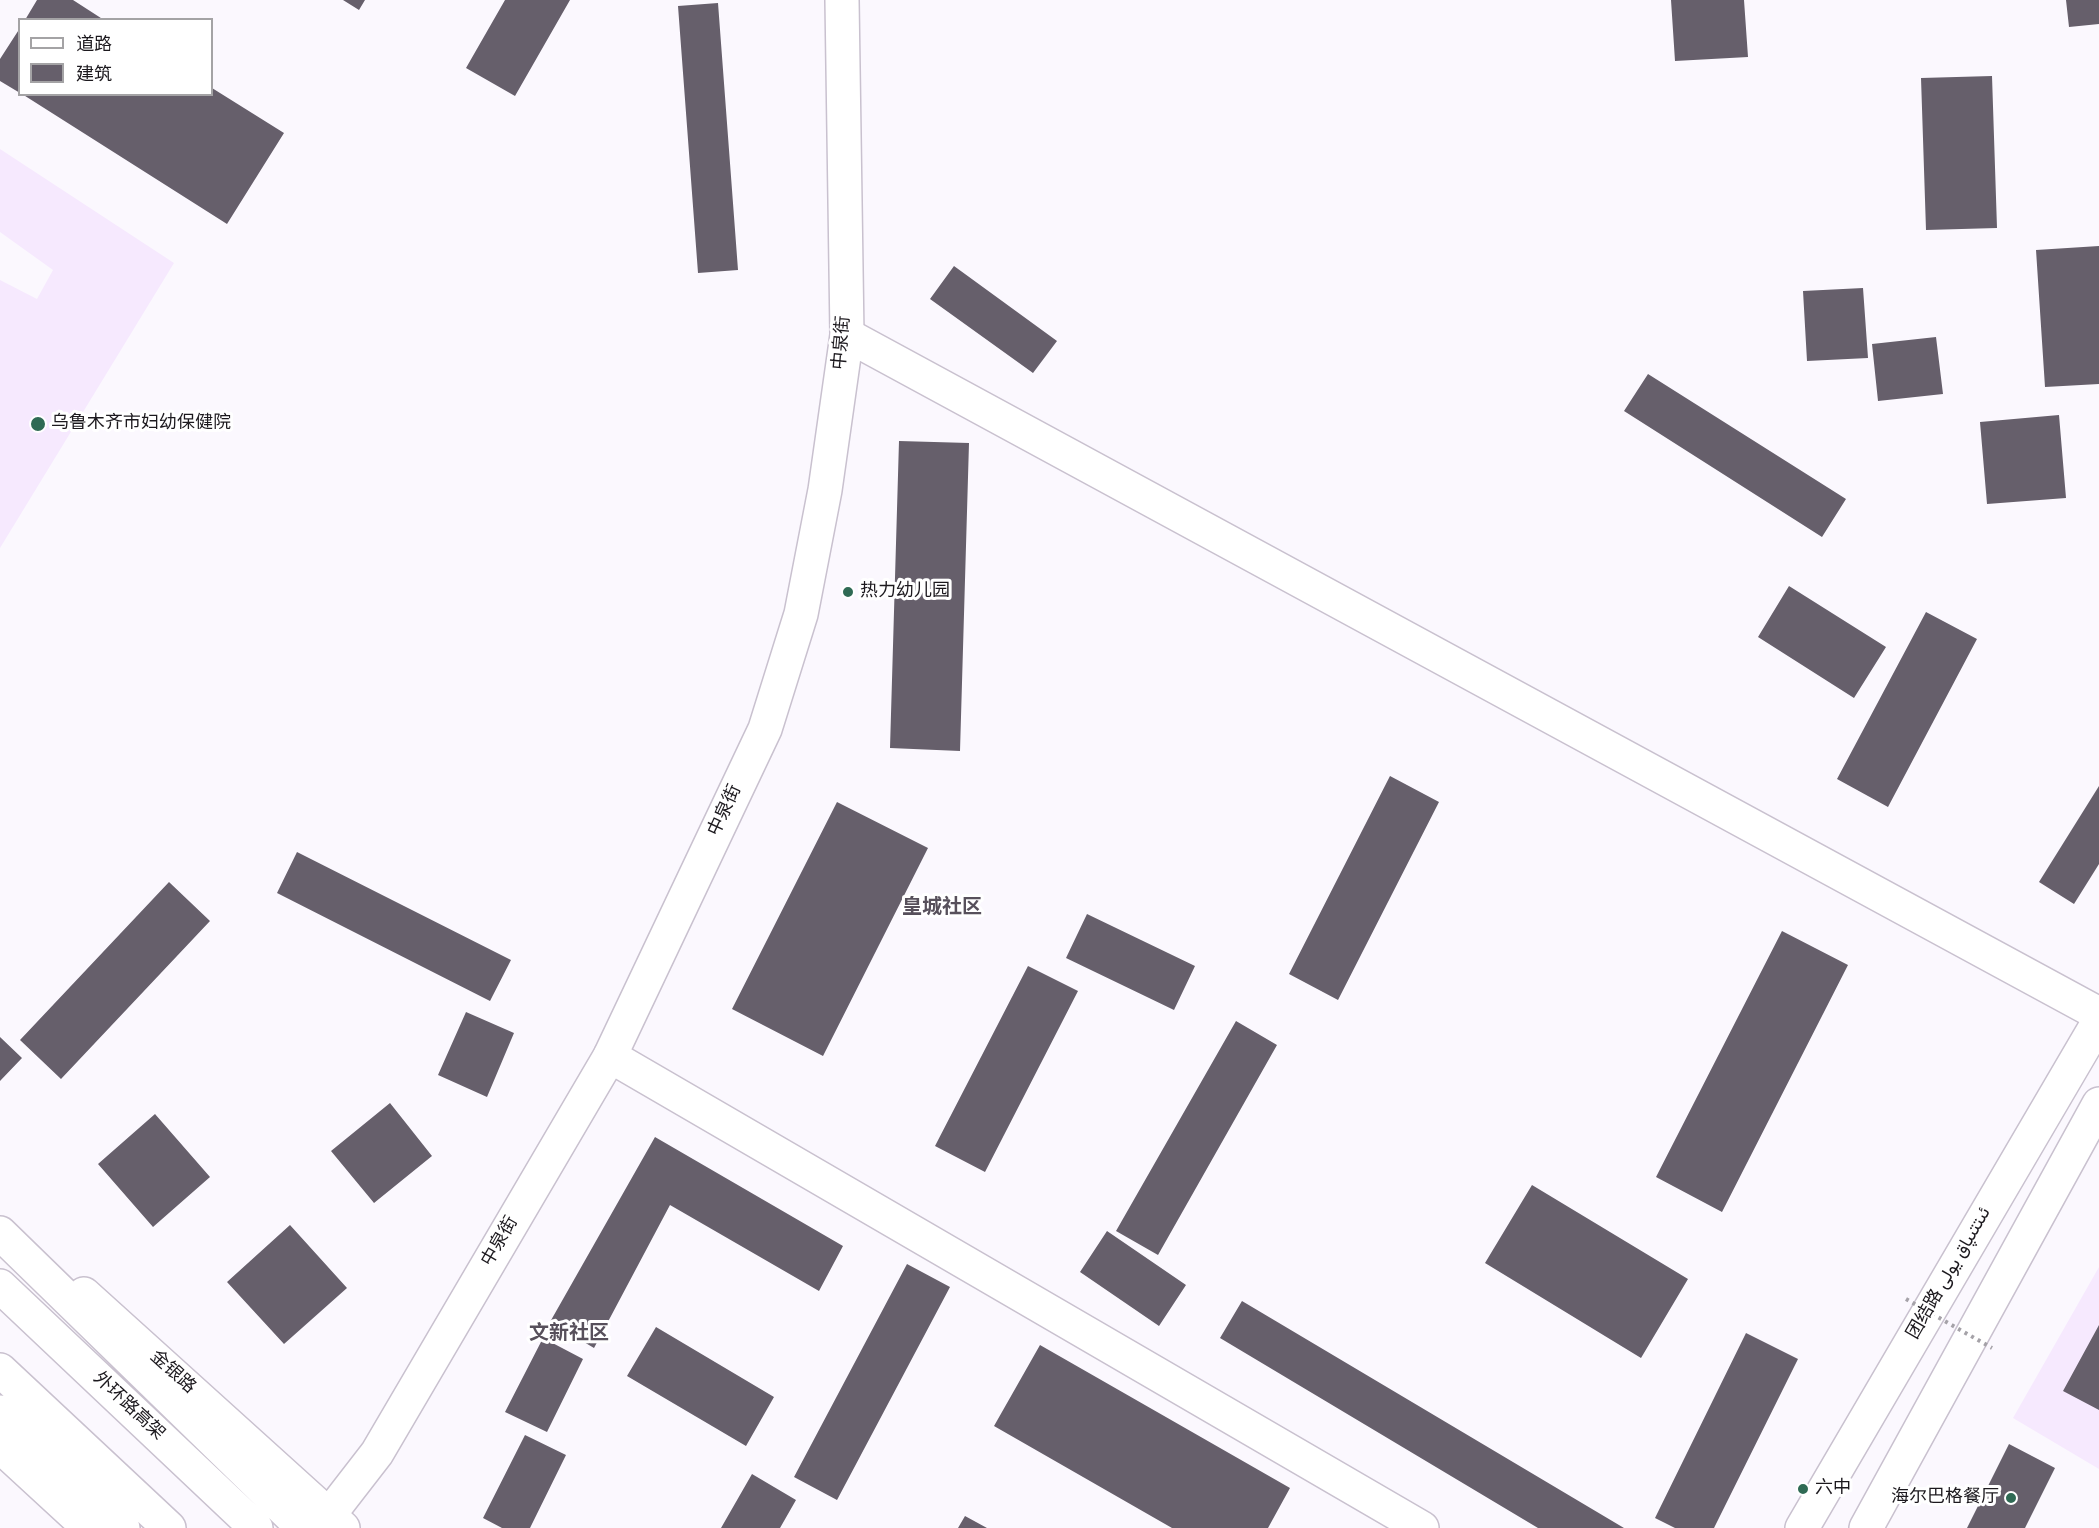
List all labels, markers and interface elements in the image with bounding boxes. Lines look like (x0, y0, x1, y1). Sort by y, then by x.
legend (18, 18, 213, 96)
text: 道路 (76, 34, 112, 57)
text: 建筑 (76, 64, 112, 87)
street label: 中泉街 (830, 315, 856, 371)
place label: 乌鲁木齐市妇幼保健院 (51, 413, 231, 435)
marker: 乌鲁木齐市妇幼保健院 (29, 415, 47, 433)
place label: 热力幼儿园 (860, 581, 950, 603)
marker: 热力幼儿园 (841, 585, 855, 599)
street label: 中泉街 (705, 782, 747, 840)
district label: 皇城社区 (902, 897, 982, 921)
street label: 团结路 ئىتتىپاق يولى (1903, 1204, 1997, 1344)
street label: 中泉街 (478, 1213, 524, 1271)
district label: 文新社区 (529, 1323, 609, 1347)
street label: 金银路 (145, 1347, 199, 1399)
street label: 外环路高架 (88, 1368, 168, 1446)
place label: 六中 (1815, 1478, 1851, 1500)
marker: 六中 (1796, 1482, 1810, 1496)
place label: 海尔巴格餐厅 (1891, 1487, 1999, 1509)
marker: 海尔巴格餐厅 (2004, 1491, 2018, 1505)

